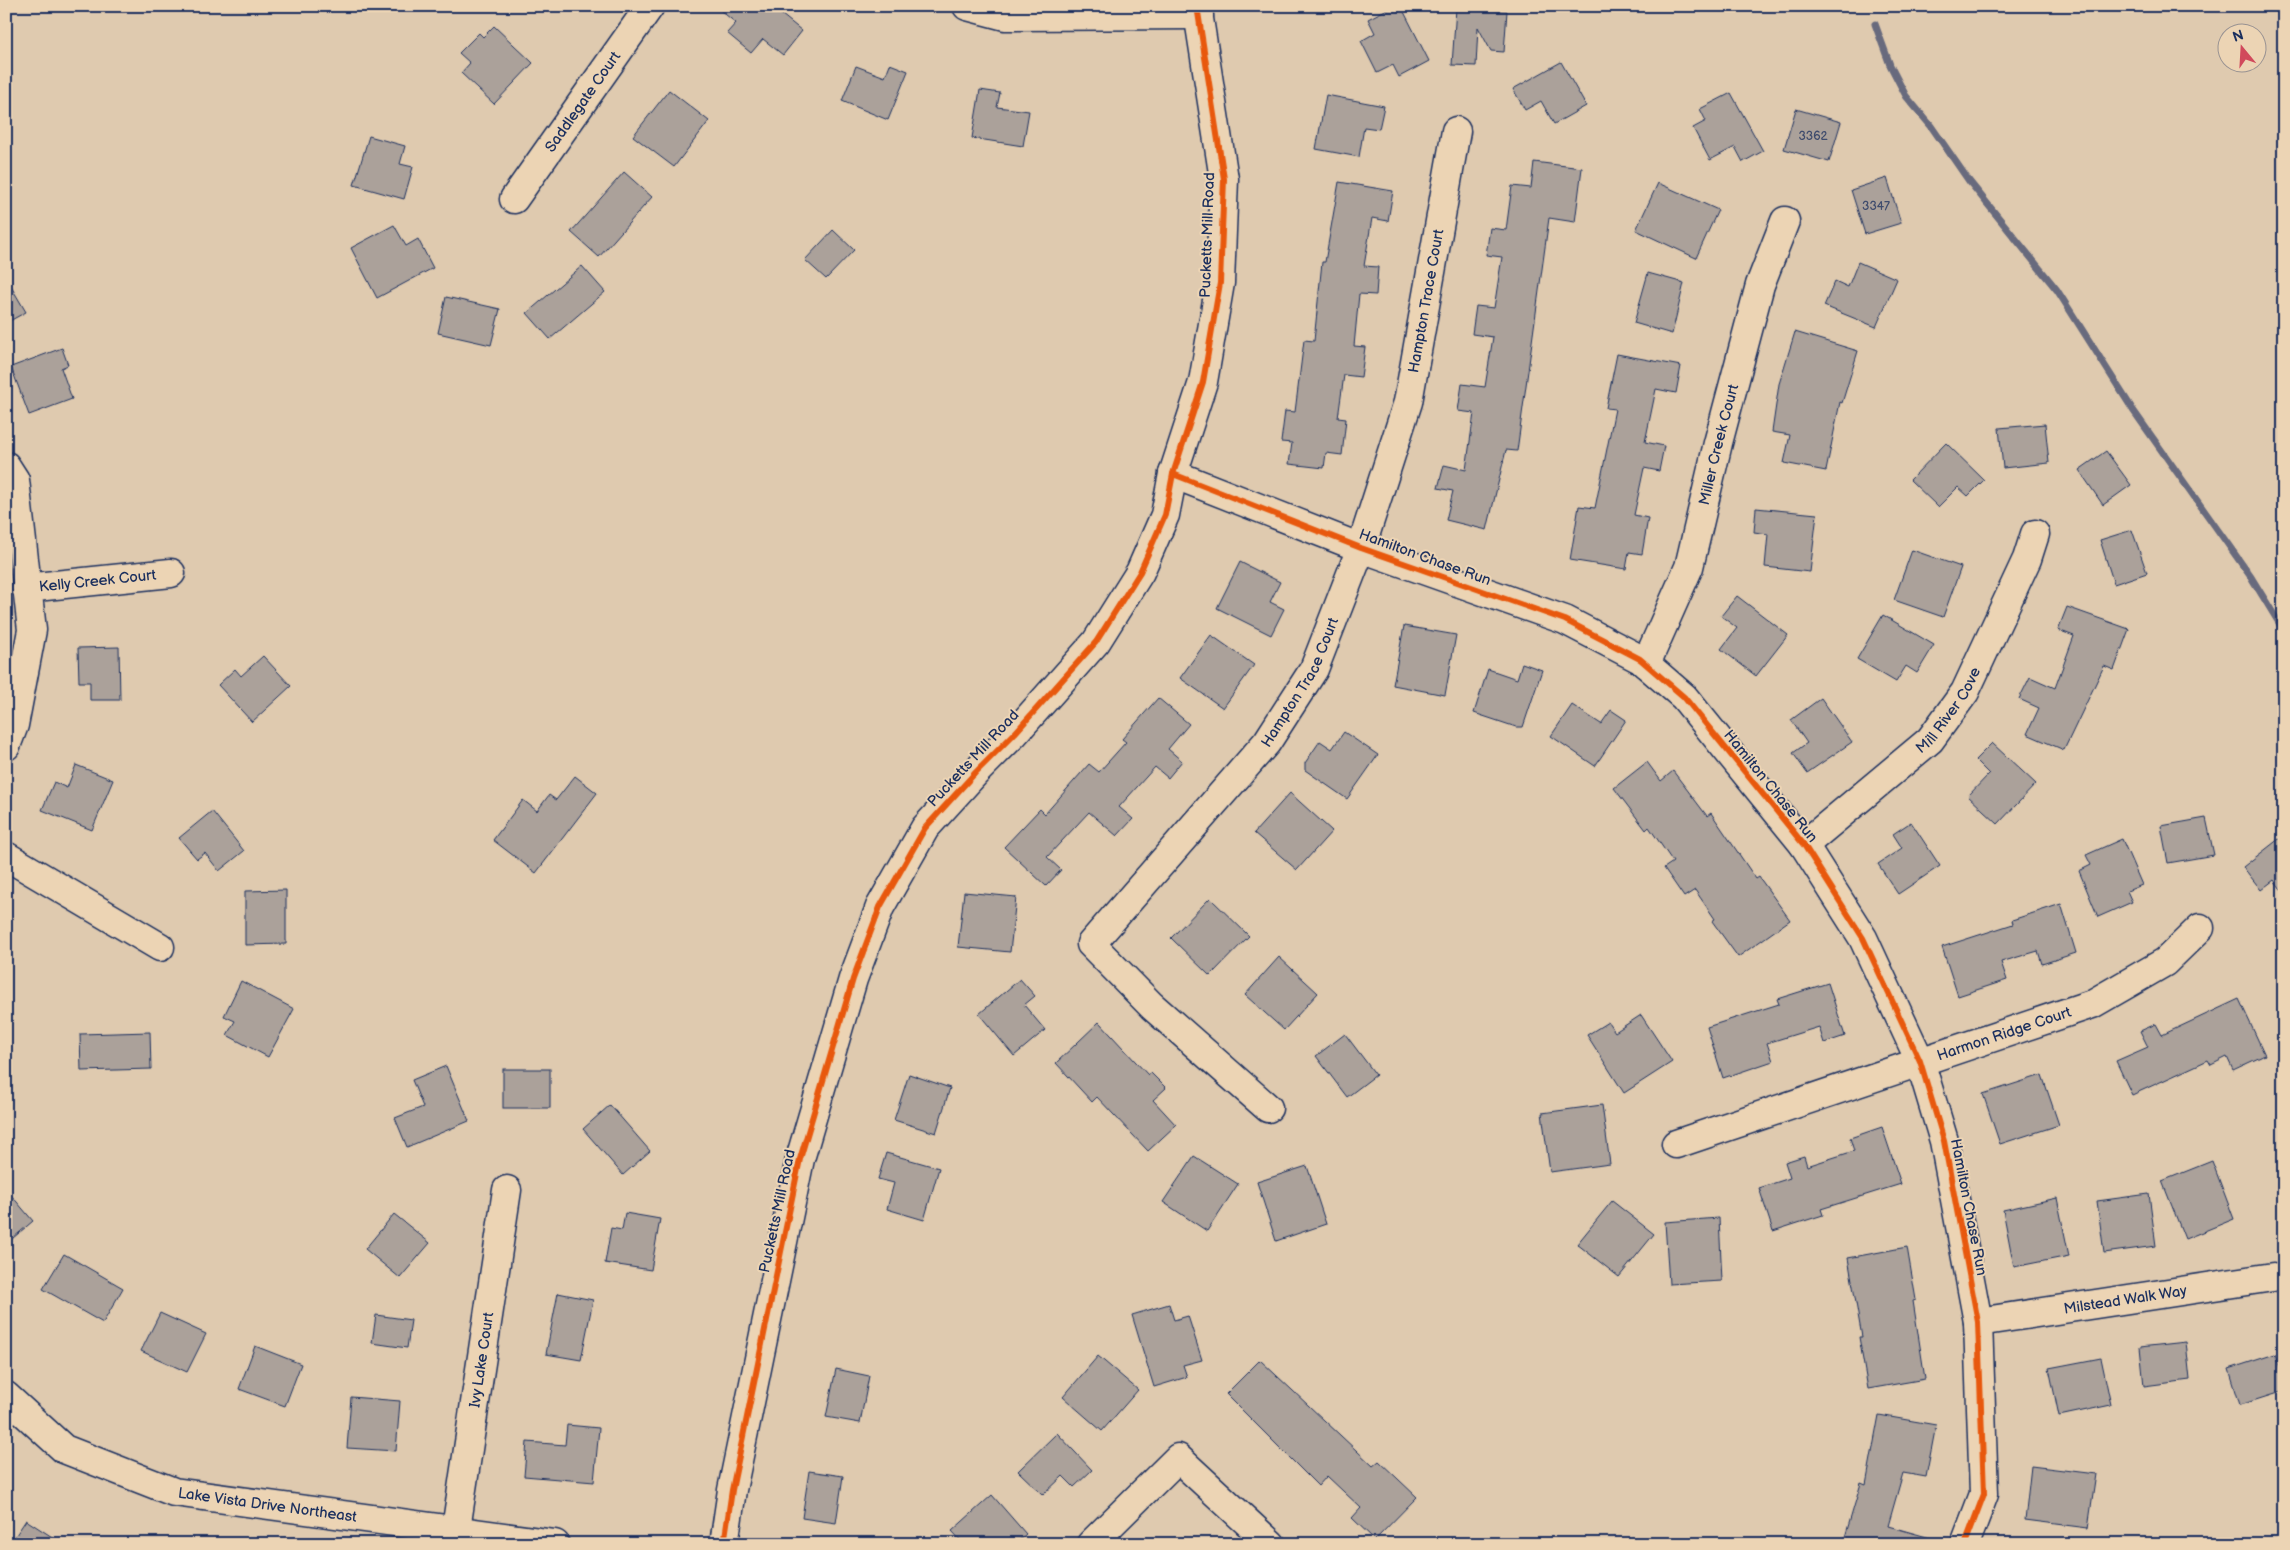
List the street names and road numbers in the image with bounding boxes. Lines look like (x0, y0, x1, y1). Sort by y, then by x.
street label: Saddlegate Court (541, 48, 625, 156)
street label: Pucketts Mill Road (1196, 172, 1219, 298)
street label: Hampton Trace Court (1404, 227, 1449, 374)
street label: Miller Creek Court (1695, 382, 1743, 507)
street label: Hamilton Chase Run (1356, 525, 1493, 590)
street label: Kelly Creek Court (38, 566, 158, 597)
street label: Hampton Trace Court (1257, 614, 1343, 751)
street label: Mill River Cove (1912, 664, 1985, 758)
street label: Pucketts Mill Road (924, 706, 1023, 811)
street label: Hamilton Chase Run (1719, 726, 1822, 846)
street label: Harmon Ridge Court (1935, 1003, 2074, 1066)
street label: Hamilton Chase Run (1946, 1137, 1991, 1277)
street label: Pucketts Mill Road (755, 1148, 800, 1275)
street label: Milstead Walk Way (2062, 1281, 2189, 1319)
street label: Ivy Lake Court (465, 1310, 499, 1409)
street label: Lake Vista Drive Northeast (177, 1484, 358, 1527)

